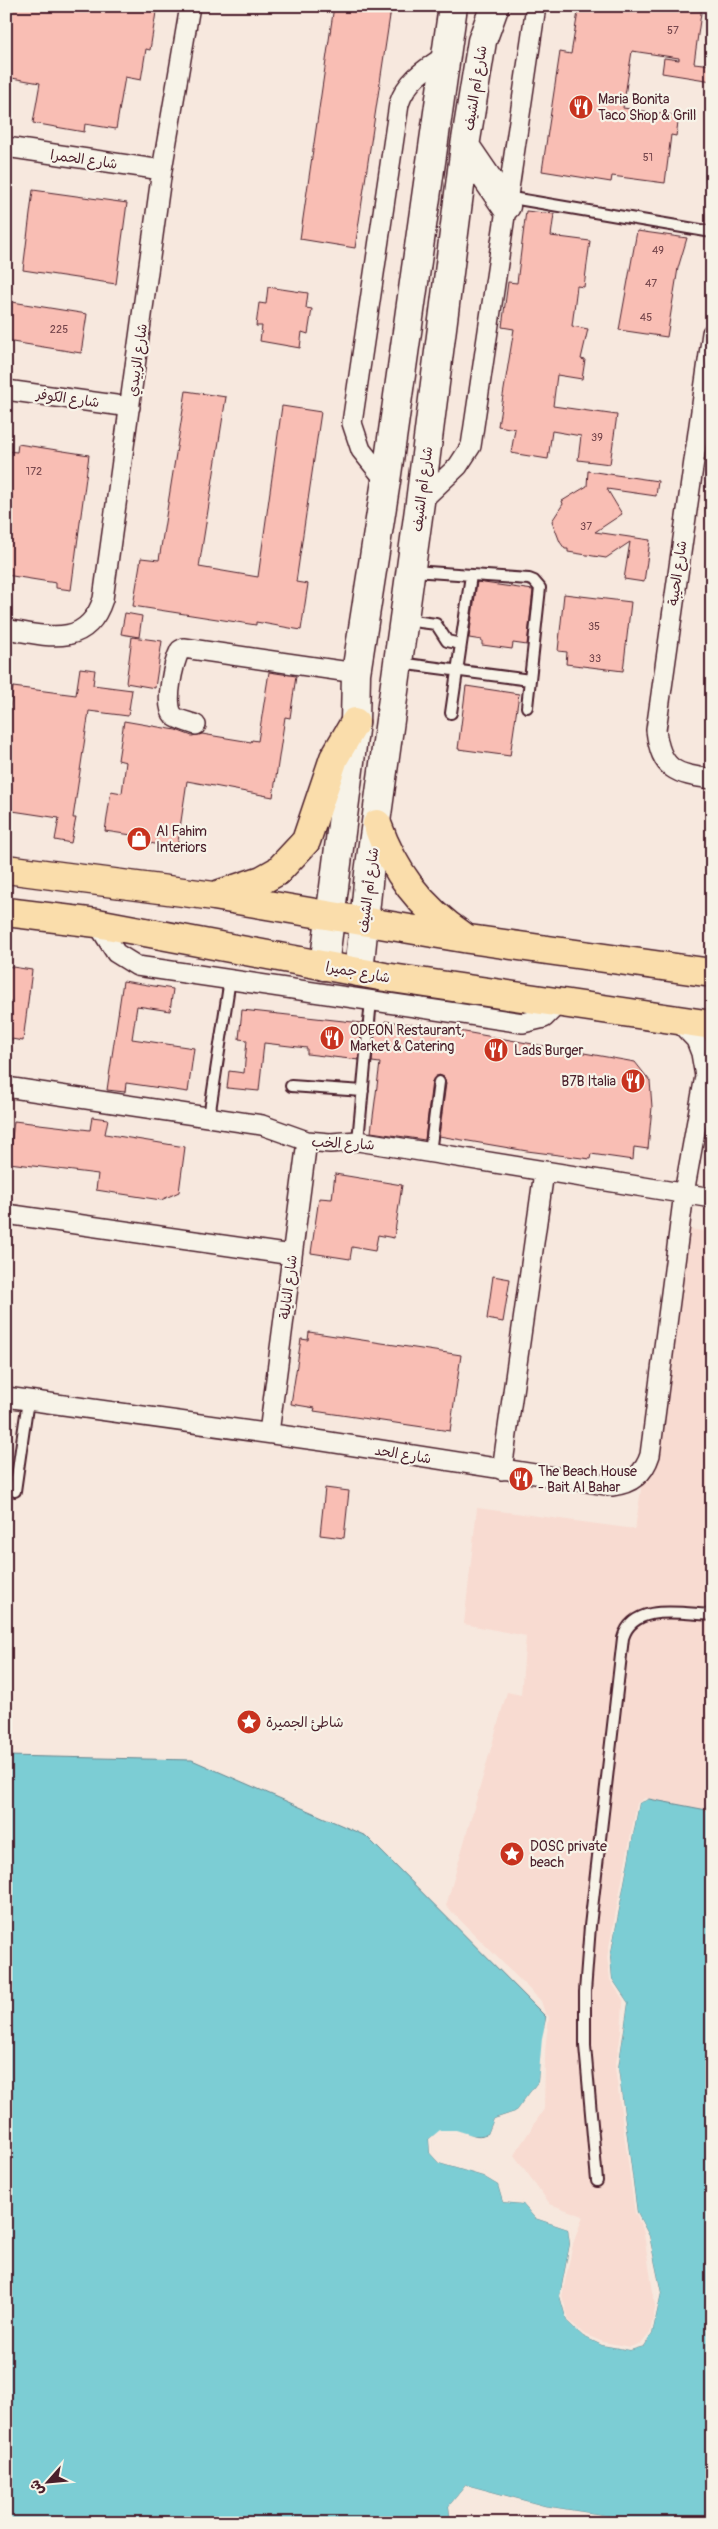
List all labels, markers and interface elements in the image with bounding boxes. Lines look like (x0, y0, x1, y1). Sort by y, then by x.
house number: 57 (667, 24, 679, 37)
street label: شارع أم الشيف (460, 44, 493, 132)
place label: Maria Bonita Taco Shop & Grill (598, 91, 696, 124)
restaurant icon: Maria Bonita Taco Shop & Grill (568, 94, 594, 120)
street label: شارع الحمرا (49, 146, 119, 174)
house number: 51 (643, 151, 653, 164)
house number: 49 (652, 244, 664, 257)
house number: 47 (645, 277, 657, 290)
house number: 45 (640, 311, 652, 324)
house number: 225 (50, 323, 68, 336)
street label: شارع الزبيدي (124, 323, 153, 398)
street label: شارع الكوفر (34, 386, 100, 412)
house number: 39 (591, 431, 603, 444)
street label: شارع أم الشيف (409, 445, 438, 533)
house number: 172 (26, 465, 42, 478)
house number: 37 (580, 520, 592, 533)
street label: شارع الحيبة (665, 539, 691, 607)
house number: 35 (588, 620, 600, 633)
house number: 33 (589, 652, 601, 665)
place label: Al Fahim Interiors (156, 823, 207, 856)
shop icon: Al Fahim Interiors (126, 826, 152, 852)
street label: شارع أم الشيف (355, 846, 384, 934)
street label: شارع جميرا (324, 958, 391, 988)
place label: ODEON Restaurant, Market & Catering (350, 1022, 465, 1055)
restaurant icon: ODEON Restaurant, Market & Catering (319, 1025, 345, 1051)
restaurant icon: Lads Burger (483, 1037, 509, 1063)
place label: Lads Burger (514, 1042, 583, 1059)
restaurant icon: B7B Italia (620, 1068, 646, 1094)
place label: B7B Italia (561, 1073, 616, 1090)
street label: شارع الخب (311, 1133, 375, 1155)
street label: شارع النايلة (276, 1254, 302, 1320)
street label: شارع الحد (373, 1442, 432, 1468)
place label: The Beach House - Bait Al Bahar (538, 1463, 637, 1496)
restaurant icon: The Beach House - Bait Al Bahar (508, 1466, 534, 1492)
place icon: شاطئ الجميرة (236, 1709, 262, 1735)
place label: شاطئ الجميرة (266, 1714, 344, 1732)
place label: DOSC private beach (530, 1838, 607, 1871)
place icon: DOSC private beach (499, 1841, 525, 1867)
north arrow (22, 2456, 72, 2506)
text: ش (26, 2477, 48, 2498)

